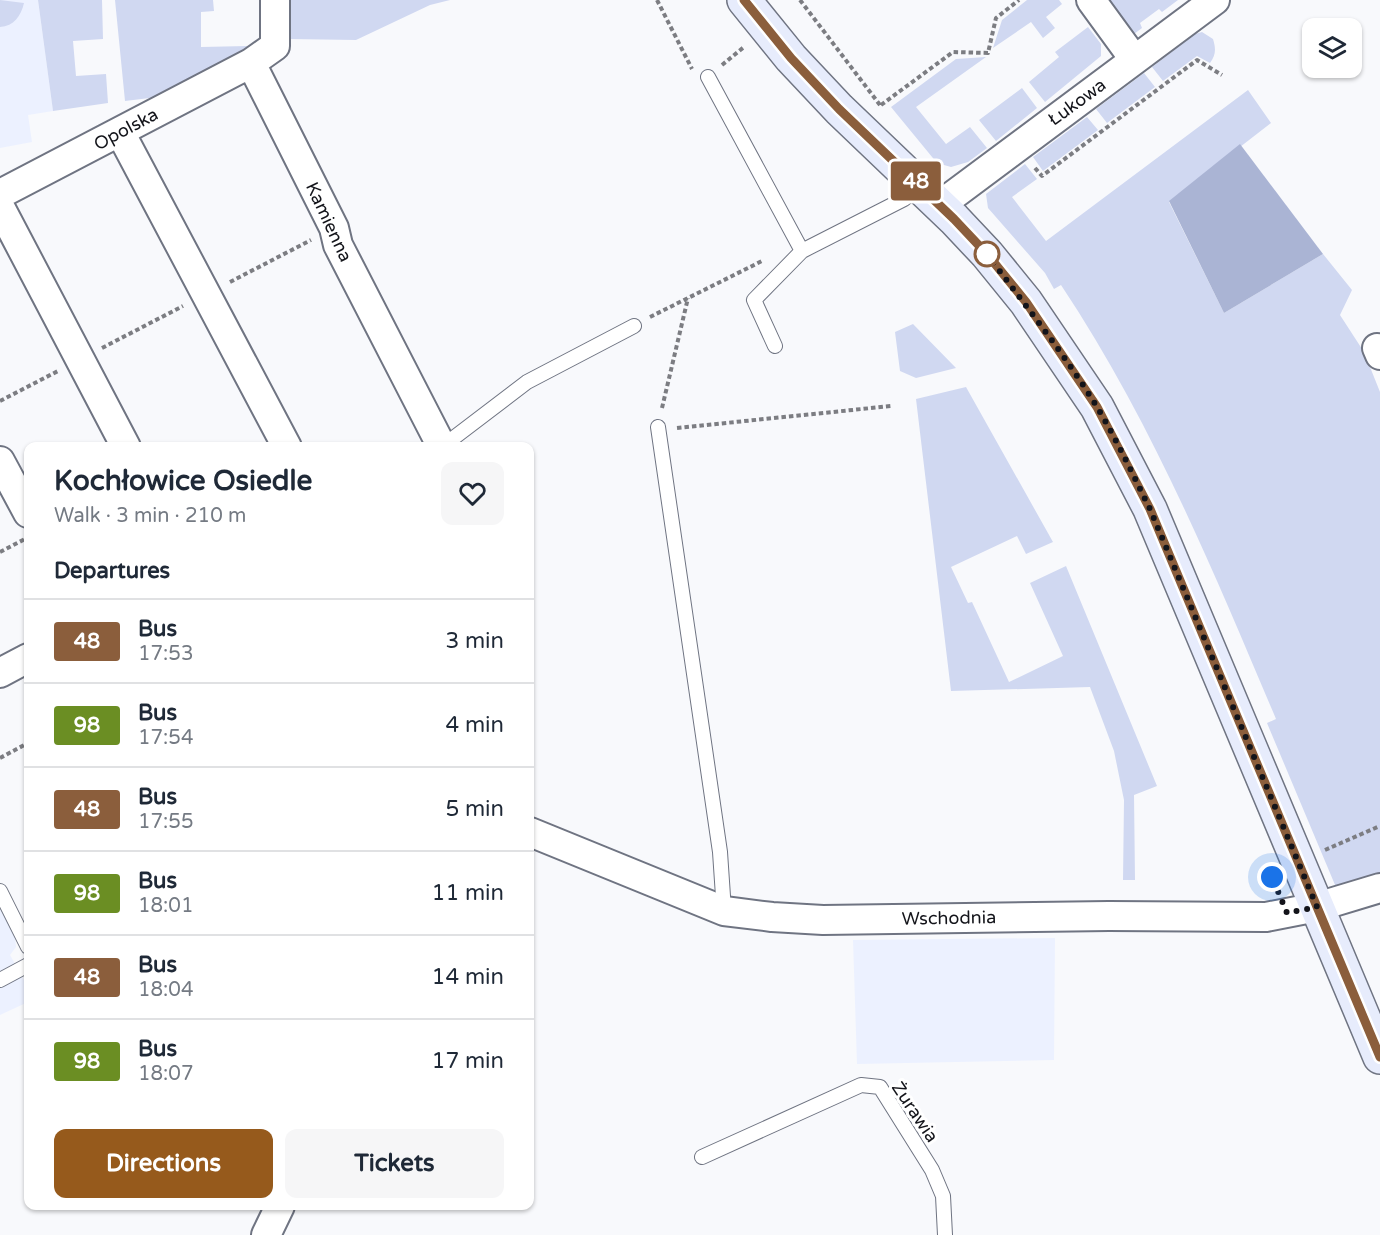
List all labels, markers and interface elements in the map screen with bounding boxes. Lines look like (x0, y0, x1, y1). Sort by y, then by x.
map controls (1302, 18, 1362, 78)
button: layers (1302, 18, 1362, 78)
street label: Łukowa (1044, 74, 1110, 130)
street label: Opolska (90, 103, 162, 155)
line badge: 48 (889, 162, 943, 201)
text: 48 (903, 169, 929, 194)
street label: Kamienna (301, 179, 357, 265)
unlabelled marker (974, 241, 1000, 267)
button: heart (441, 462, 504, 525)
text: Kochłowice Osiedle (54, 464, 312, 498)
text: Walk · 3 min · 210 m (54, 504, 246, 528)
text: Departures (54, 558, 170, 584)
text: Bus (138, 616, 177, 642)
text: 3 min (445, 628, 504, 654)
text: 48 (74, 629, 100, 654)
text: 17:53 (138, 642, 193, 666)
text: Bus (138, 700, 177, 726)
text: 4 min (445, 712, 504, 738)
text: 98 (74, 713, 100, 738)
text: 17:54 (138, 726, 193, 750)
text: Bus (138, 784, 177, 810)
text: 5 min (445, 796, 504, 822)
text: 48 (74, 797, 100, 822)
text: 17:55 (138, 810, 193, 834)
your location (1257, 862, 1287, 892)
text: Bus (138, 868, 177, 894)
text: 11 min (432, 880, 504, 906)
text: 98 (74, 881, 100, 906)
text: 18:01 (138, 894, 193, 918)
street label: Wschodnia (902, 906, 996, 930)
text: Bus (138, 952, 177, 978)
text: 14 min (432, 964, 504, 990)
text: 48 (74, 965, 100, 990)
text: 18:04 (138, 978, 193, 1002)
text: Bus (138, 1036, 177, 1062)
text: 17 min (432, 1048, 504, 1074)
text: 98 (74, 1049, 100, 1074)
text: 18:07 (138, 1062, 193, 1086)
street label: Żurawia (887, 1078, 943, 1146)
button: Directions (54, 1129, 273, 1198)
button: Tickets (285, 1129, 504, 1198)

